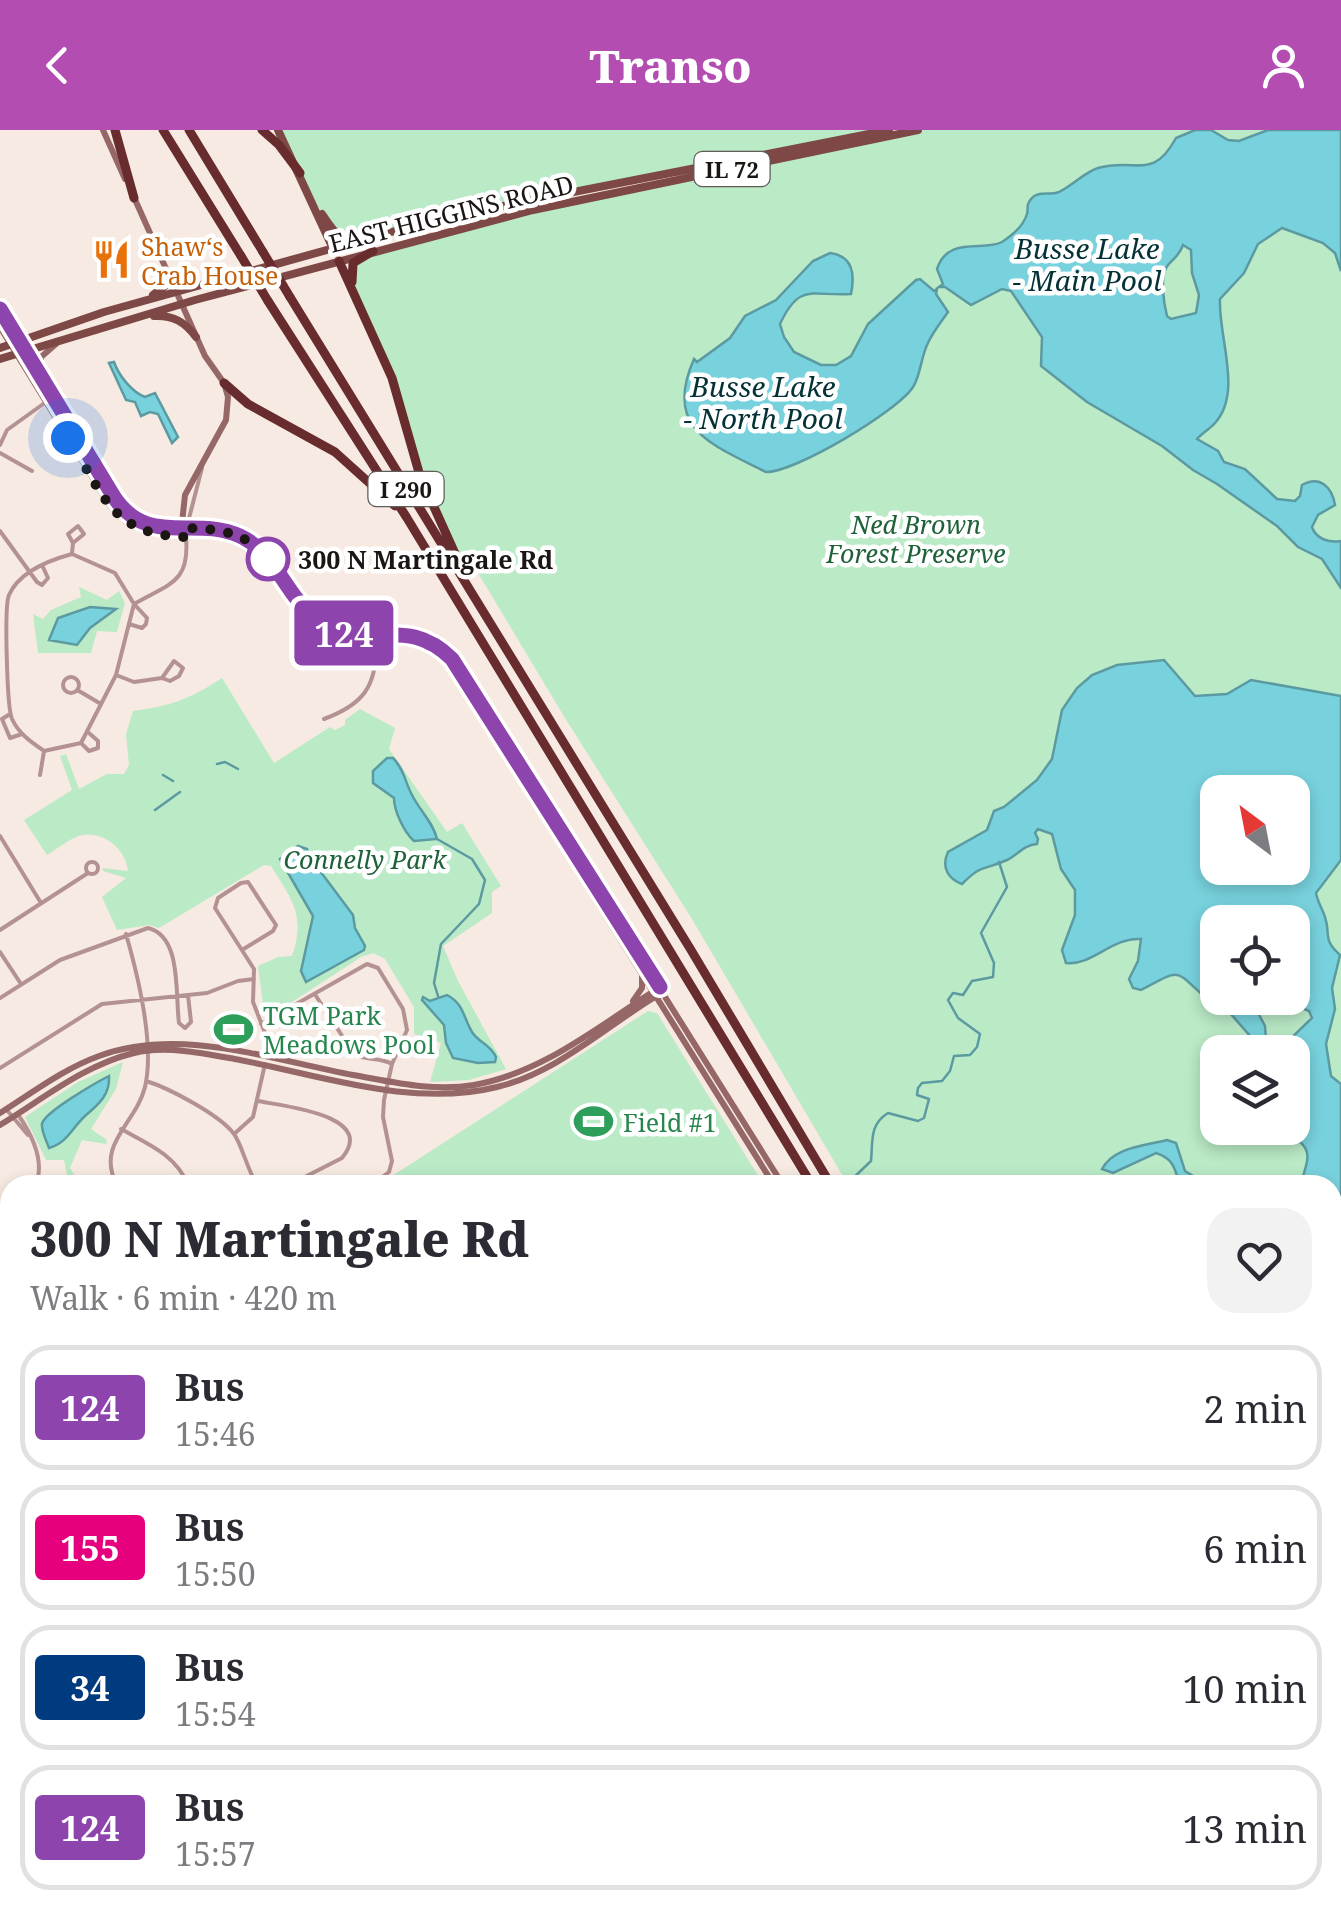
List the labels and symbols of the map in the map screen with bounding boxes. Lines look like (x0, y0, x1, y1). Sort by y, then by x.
road number: IL 72 (694, 152, 770, 186)
street label: EAST HIGGINS ROAD (325, 166, 577, 260)
place label: Shaw‘s Crab House (141, 229, 278, 292)
water label: Busse Lake - Main Pool (1012, 229, 1162, 299)
restaurant icon: Shaw‘s Crab House (90, 239, 132, 281)
water label: Busse Lake - North Pool (684, 367, 843, 437)
your location (43, 413, 93, 463)
road number: I 290 (368, 472, 444, 506)
park label: Ned Brown Forest Preserve (825, 507, 1006, 570)
marker: 300 N Martingale Rd (247, 538, 289, 580)
place label: 300 N Martingale Rd (298, 542, 553, 576)
line badge: 124 (286, 600, 402, 666)
north arrow (1200, 775, 1310, 885)
park label: Connelly Park (283, 842, 447, 876)
place label: TGM Park Meadows Pool (263, 998, 435, 1061)
sports icon: TGM Park Meadows Pool (212, 1008, 254, 1050)
sports icon: Field #1 (572, 1101, 614, 1143)
place label: Field #1 (623, 1105, 717, 1139)

